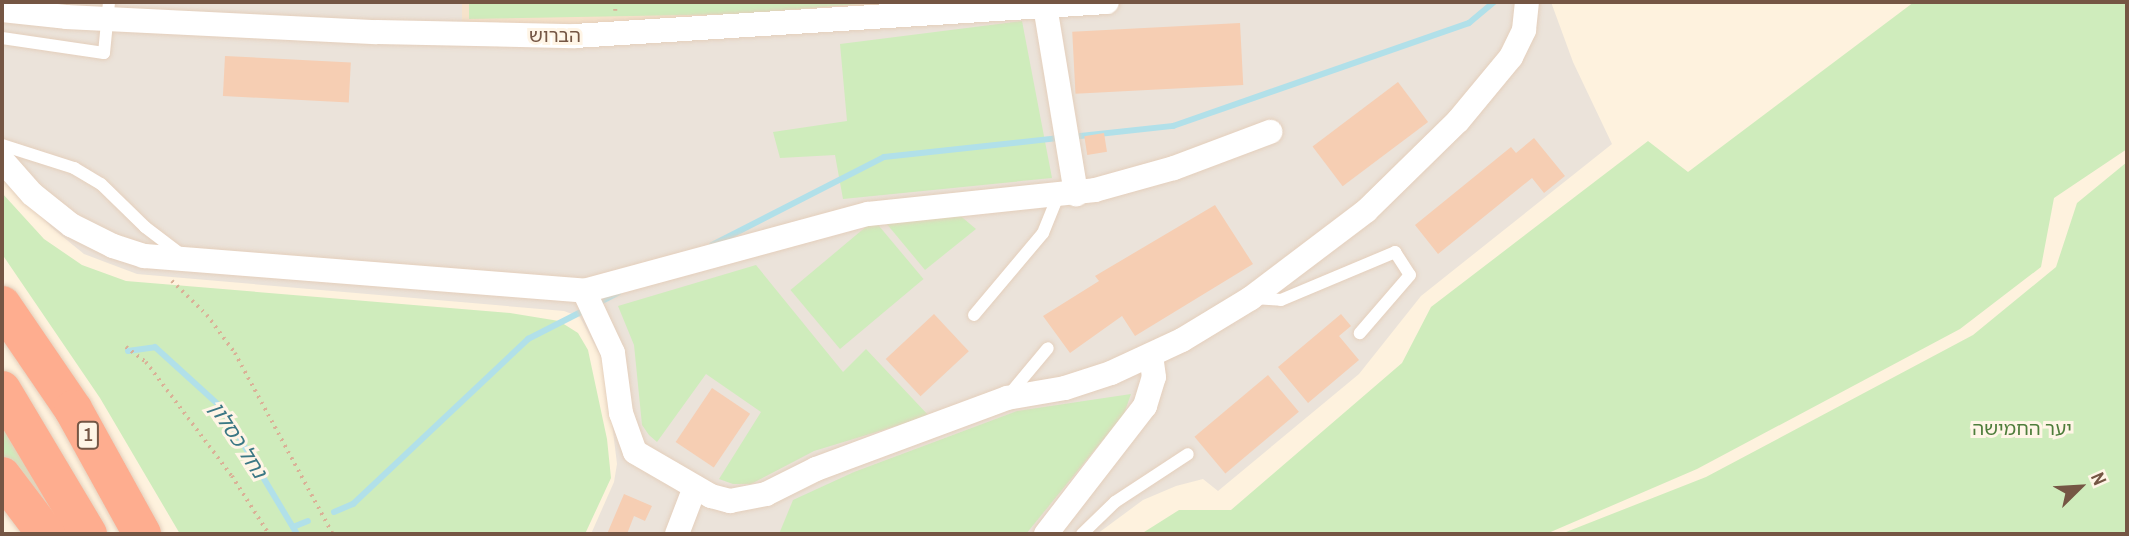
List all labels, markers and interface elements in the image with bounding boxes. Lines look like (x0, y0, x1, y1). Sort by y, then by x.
street label: הברוש (529, 25, 581, 47)
water label: נחל כסלון (204, 397, 272, 483)
park label: יער החמישה (1972, 418, 2072, 440)
road number: 1 (76, 421, 100, 450)
north arrow (2045, 452, 2115, 522)
text: N (2085, 468, 2113, 489)

